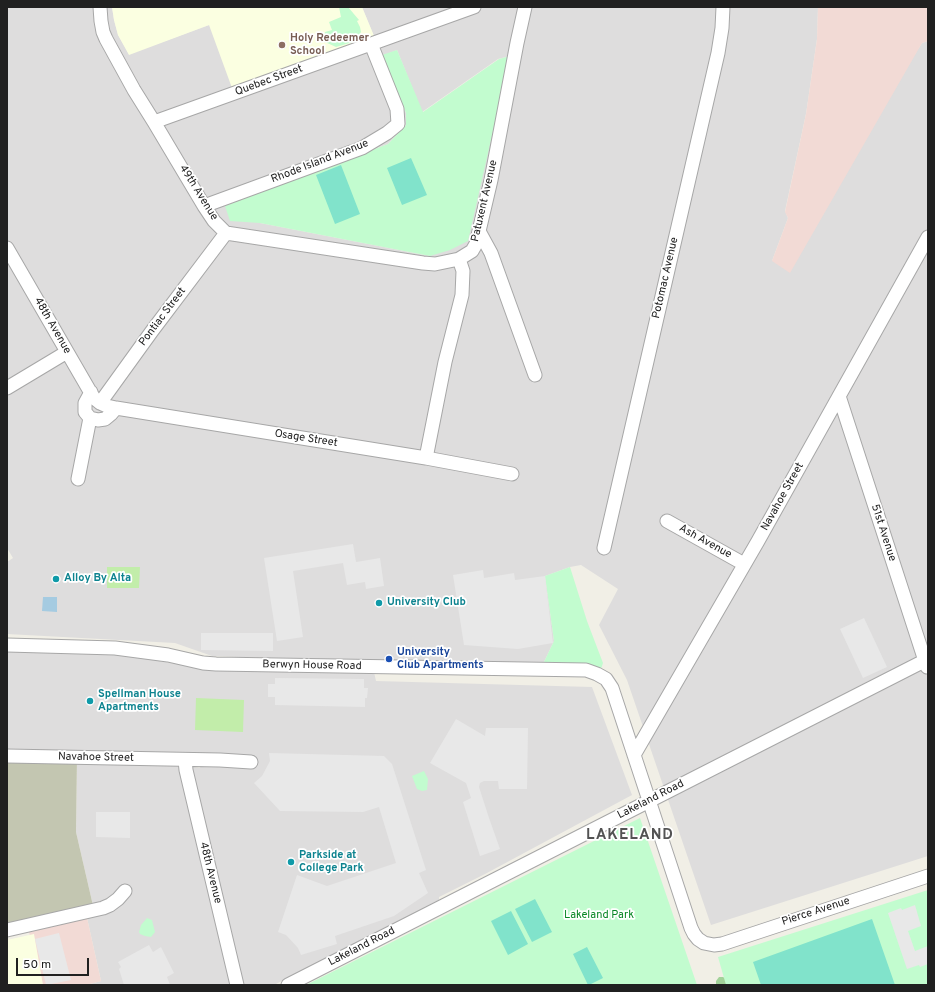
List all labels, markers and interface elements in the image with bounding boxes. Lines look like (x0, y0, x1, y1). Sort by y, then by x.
place label: Holy Redeemer School (290, 32, 369, 58)
marker: Holy Redeemer School (277, 40, 287, 50)
street label: Quebec Street (233, 63, 305, 99)
street label: Rhode Island Avenue (269, 137, 371, 187)
street label: Patuxent Avenue (469, 159, 501, 243)
street label: 49th Avenue (176, 163, 220, 223)
street label: Potomac Avenue (650, 236, 682, 320)
street label: Pontiac Street (137, 285, 189, 349)
street label: 48th Avenue (31, 295, 73, 357)
street label: Osage Street (274, 428, 338, 450)
street label: Navahoe Street (759, 461, 807, 533)
street label: 51st Avenue (868, 503, 898, 563)
street label: Ash Avenue (676, 522, 734, 562)
place label: Alloy By Alta (64, 572, 131, 586)
marker: Alloy By Alta (51, 574, 61, 584)
place label: University Club (387, 596, 466, 610)
marker: University Club (374, 598, 384, 608)
place label: University Club Apartments (397, 646, 484, 672)
marker: University Club Apartments (384, 654, 394, 664)
street label: Berwyn House Road (262, 659, 362, 673)
place label: Spellman House Apartments (98, 688, 181, 714)
marker: Spellman House Apartments (85, 696, 95, 706)
street label: Navahoe Street (58, 751, 134, 765)
street label: Lakeland Road (616, 778, 686, 822)
district label: LAKELAND (586, 827, 674, 845)
street label: 48th Avenue (196, 841, 224, 905)
place label: Parkside at College Park (299, 849, 364, 875)
marker: Parkside at College Park (286, 857, 296, 867)
street label: Pierce Avenue (780, 895, 852, 929)
park label: Lakeland Park (564, 909, 634, 923)
street label: Lakeland Road (327, 925, 397, 969)
scale bar (18, 950, 91, 976)
text: 50 m (23, 957, 51, 973)

